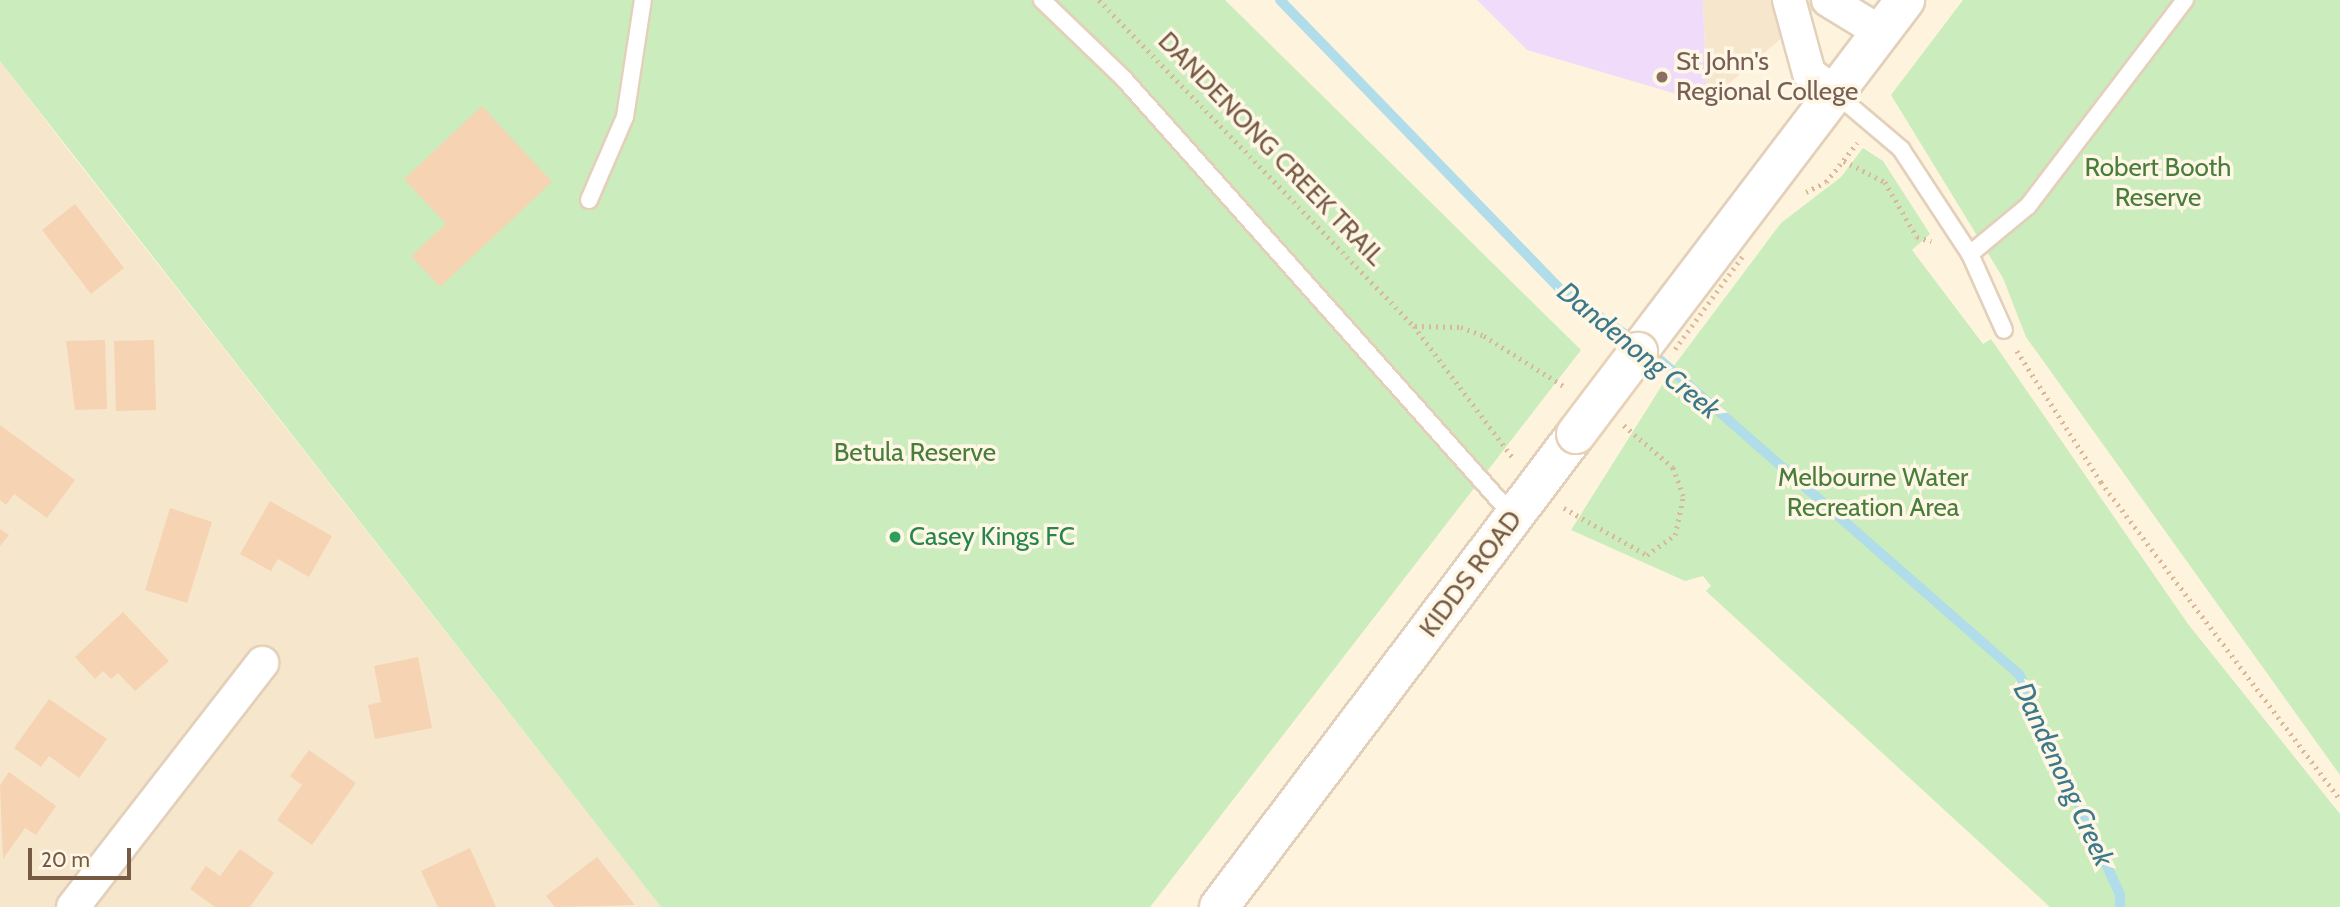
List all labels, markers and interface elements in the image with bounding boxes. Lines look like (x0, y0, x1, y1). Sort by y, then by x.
street label: DANDENONG CREEK TRAIL (1151, 26, 1391, 272)
place label: St John's Regional College (1676, 46, 1858, 108)
marker: St John's Regional College (1654, 69, 1670, 85)
park label: Robert Booth Reserve (2085, 152, 2231, 214)
water label: Dandenong Creek (1551, 274, 1727, 426)
park label: Betula Reserve (834, 437, 996, 469)
park label: Melbourne Water Recreation Area (1778, 462, 1968, 524)
street label: KIDDS ROAD (1413, 505, 1529, 643)
place label: Casey Kings FC (909, 521, 1075, 553)
marker: Casey Kings FC (887, 529, 903, 545)
water label: Dandenong Creek (2007, 677, 2121, 871)
scale bar (32, 834, 135, 878)
text: 20 m (41, 847, 90, 872)

